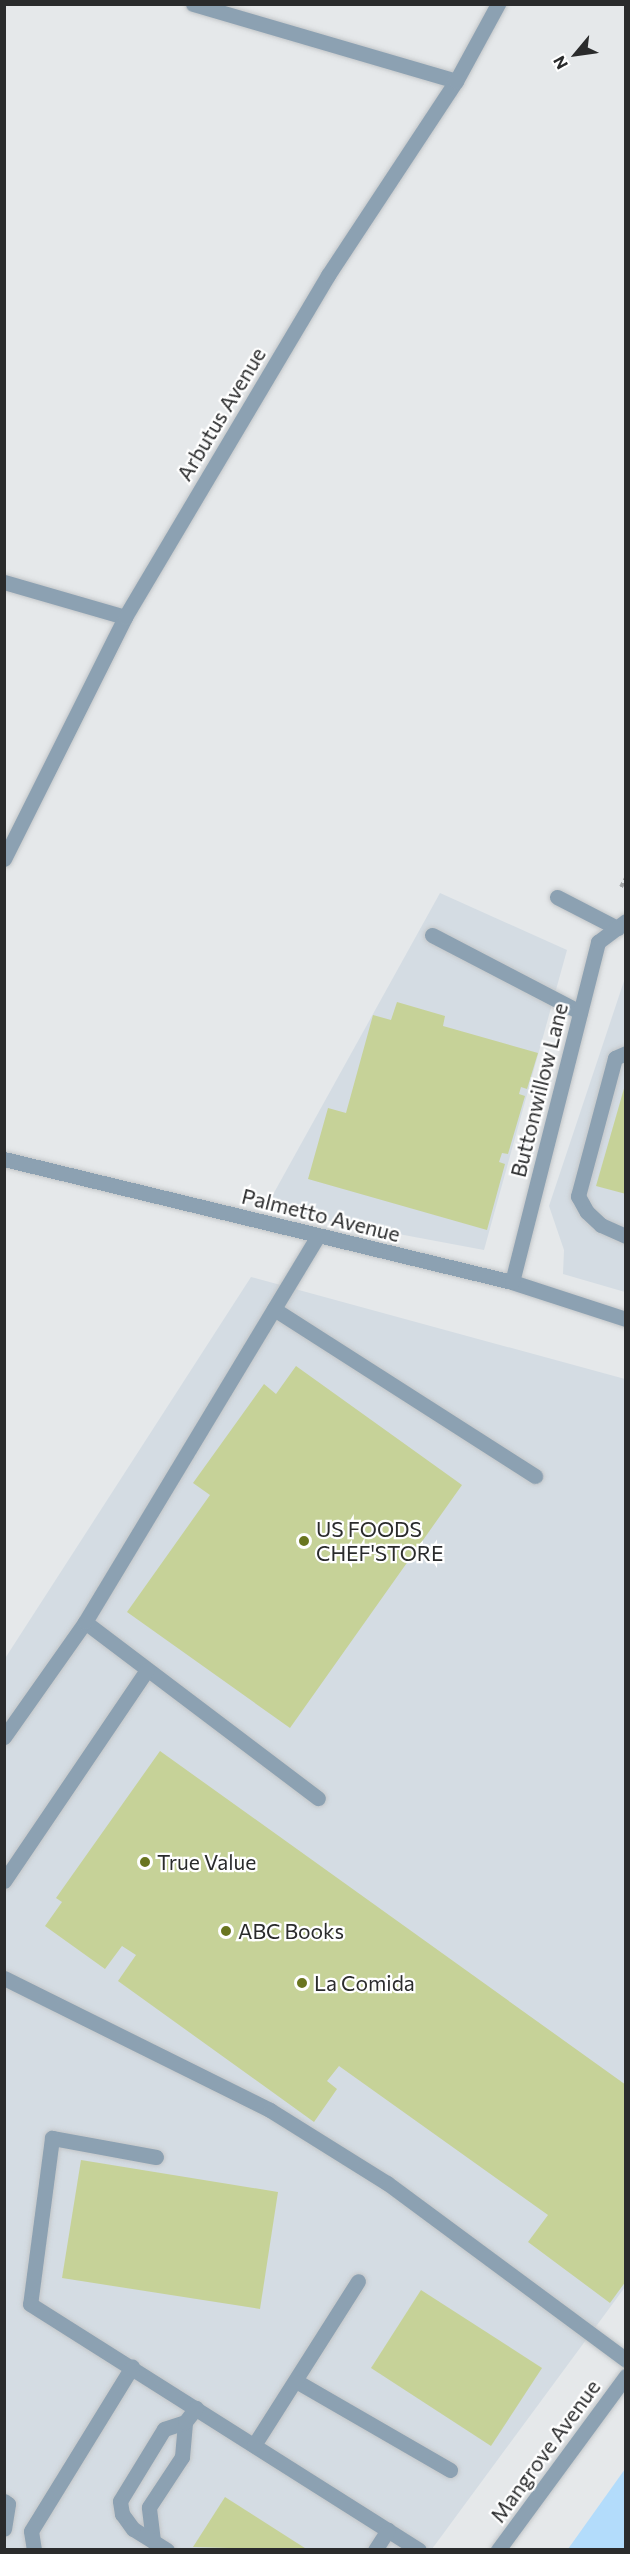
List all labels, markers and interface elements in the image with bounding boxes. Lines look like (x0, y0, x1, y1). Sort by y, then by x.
north arrow (546, 24, 606, 84)
text: N (549, 53, 571, 73)
street label: Arbutus Avenue (171, 343, 271, 485)
street label: Buttonwillow Lane (505, 1000, 573, 1180)
street label: Palmetto Avenue (239, 1183, 403, 1247)
place label: US FOODS CHEF'STORE (316, 1516, 443, 1566)
marker: US FOODS CHEF'STORE (297, 1534, 311, 1548)
place label: True Value (157, 1849, 256, 1875)
marker: True Value (138, 1855, 152, 1869)
place label: ABC Books (238, 1918, 344, 1944)
marker: ABC Books (219, 1924, 233, 1938)
place label: La Comida (314, 1970, 415, 1996)
marker: La Comida (295, 1976, 309, 1990)
street label: Mangrove Avenue (485, 2375, 605, 2527)

